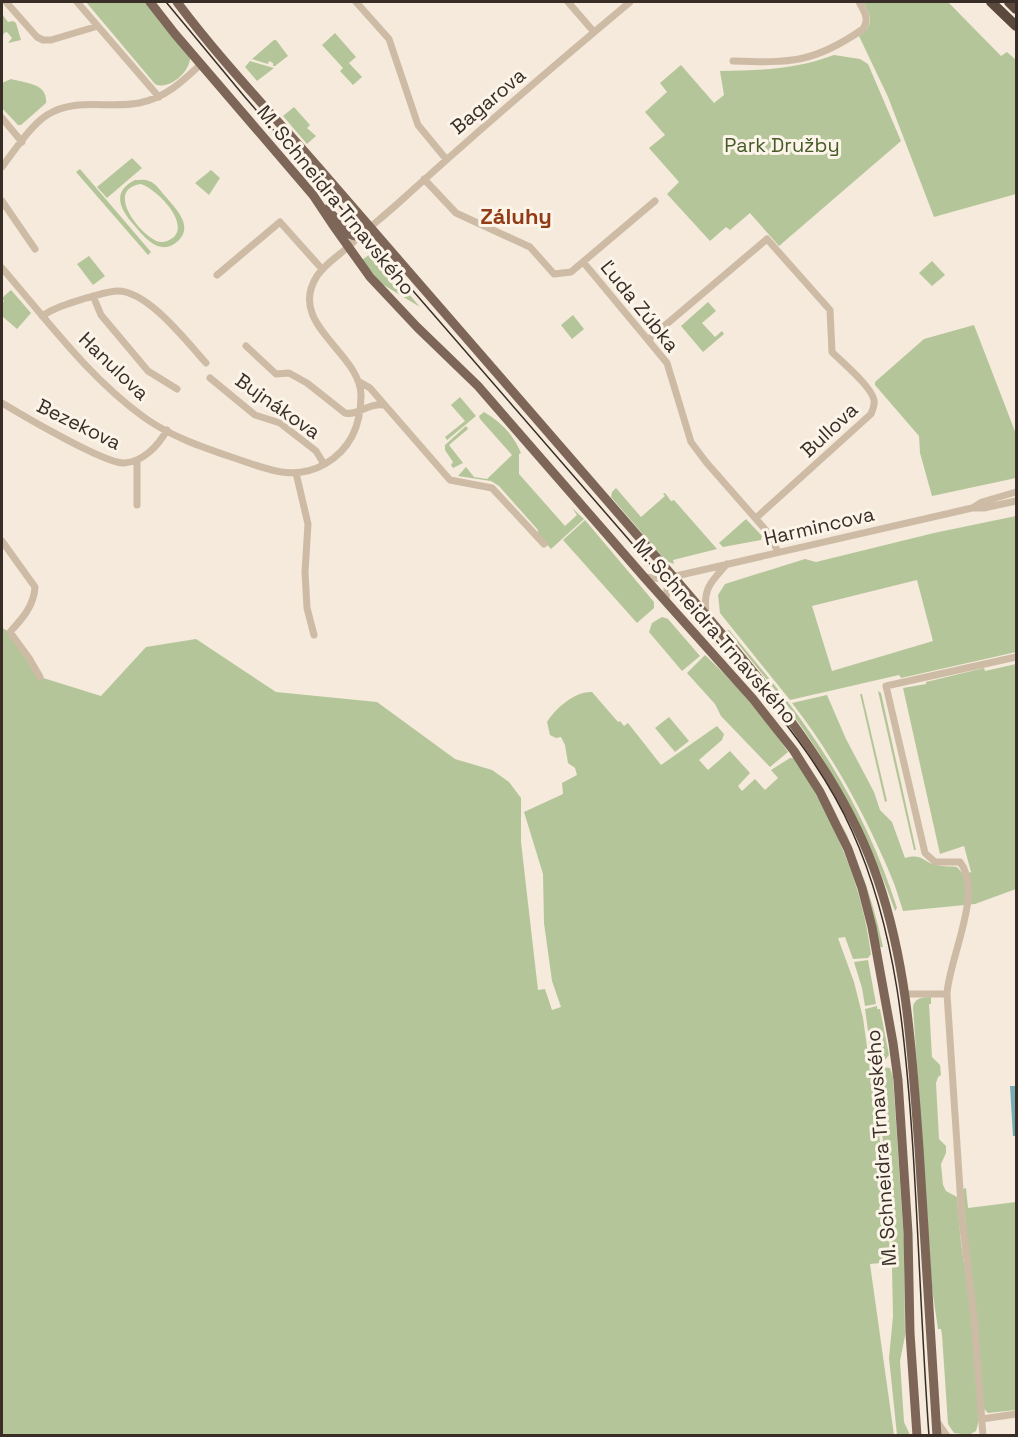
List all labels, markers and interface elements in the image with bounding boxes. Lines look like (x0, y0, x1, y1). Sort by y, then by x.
street label: Bagarova (445, 62, 531, 140)
street label: M. Schneidra Trnavského (251, 100, 421, 300)
park label: Park Družby (724, 132, 840, 158)
district label: Záluhy (480, 202, 552, 230)
street label: Ľuda Zúbka (595, 255, 685, 357)
street label: Hanulova (73, 326, 155, 406)
street label: Bujnákova (230, 367, 326, 445)
street label: Bezekova (33, 392, 125, 456)
street label: Bullova (795, 397, 863, 463)
street label: Harmincova (761, 501, 877, 551)
street label: M. Schneidra Trnavského (627, 533, 803, 729)
street label: M. Schneidra Trnavského (860, 1029, 902, 1267)

